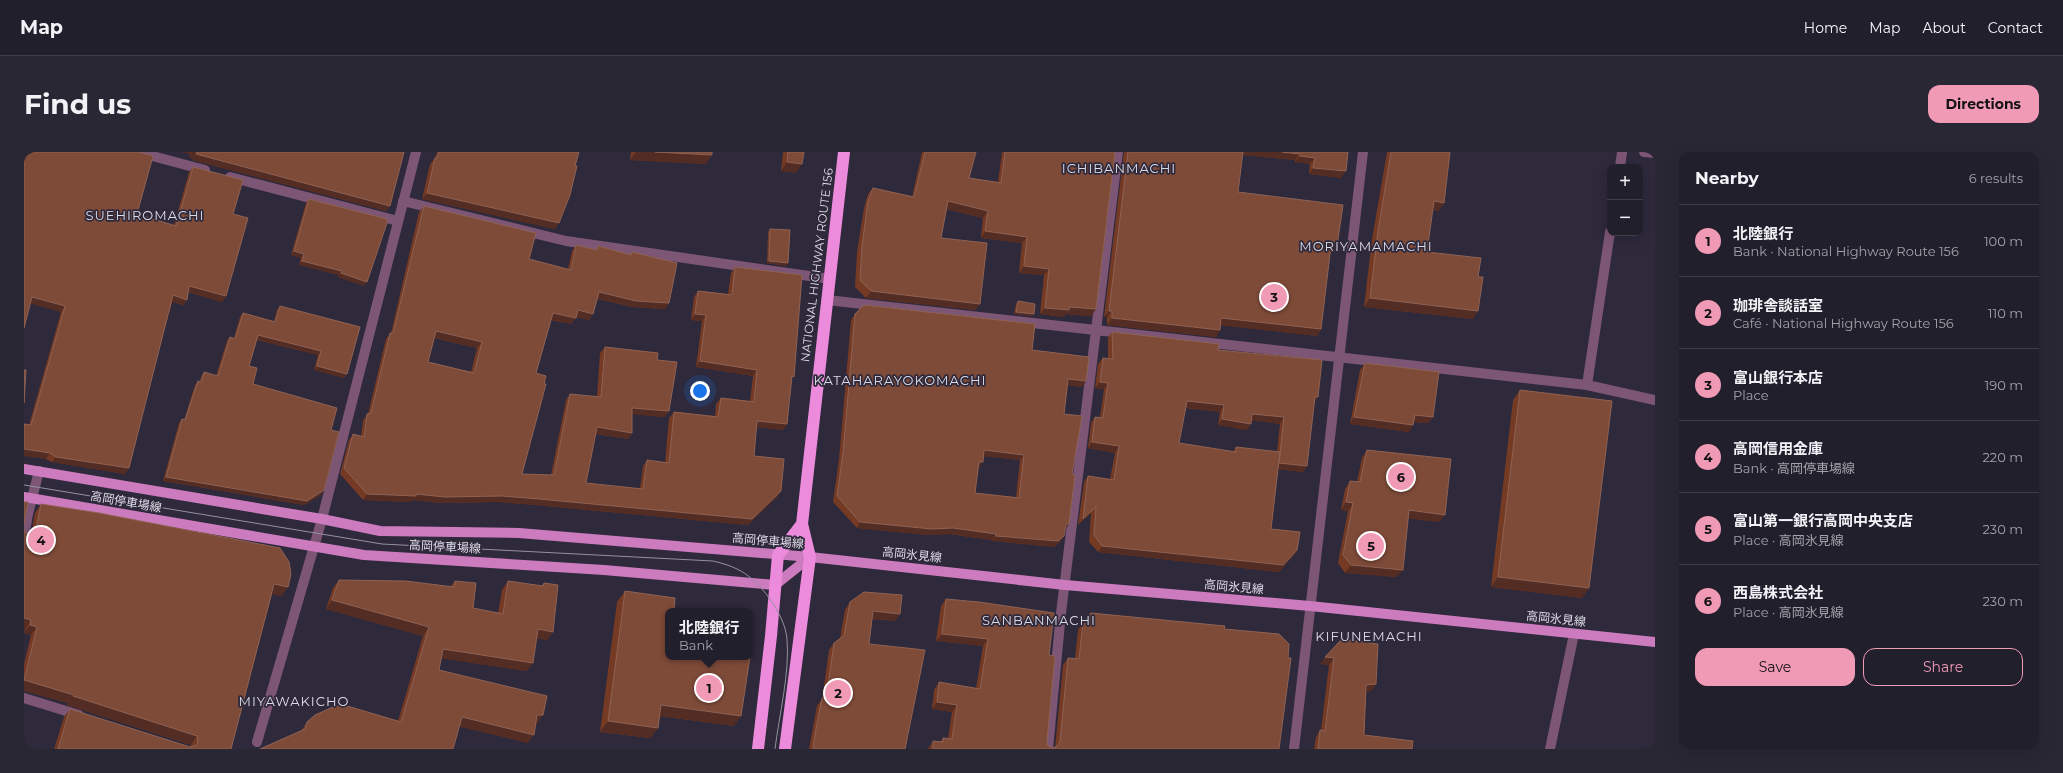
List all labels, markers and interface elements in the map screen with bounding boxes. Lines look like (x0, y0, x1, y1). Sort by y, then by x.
text: Map (20, 16, 63, 39)
text: Home (1804, 19, 1847, 37)
text: Map (1869, 19, 1900, 37)
text: About (1922, 19, 1966, 37)
text: Contact (1988, 19, 2043, 37)
button: Directions (1928, 85, 2039, 123)
text: Find us (24, 87, 131, 121)
district label: ICHIBANMACHI (1062, 160, 1176, 176)
map controls (1607, 164, 1643, 236)
button: + (1607, 164, 1643, 200)
street label: NATIONAL HIGHWAY ROUTE 156 (797, 167, 836, 363)
text: Nearby (1695, 168, 1759, 188)
text: 6 results (1969, 170, 2023, 186)
button: − (1607, 200, 1643, 236)
district label: SUEHIROMACHI (85, 207, 205, 223)
text: 北陸銀行 (1733, 224, 1793, 243)
text: 1 (1705, 233, 1711, 249)
text: 100 m (1984, 233, 2023, 249)
district label: MORIYAMAMACHI (1299, 238, 1433, 254)
text: Bank · National Highway Route 156 (1733, 243, 1959, 259)
pin: 3 (1261, 282, 1287, 312)
text: 珈琲舎談話室 (1733, 296, 1823, 315)
text: 2 (1704, 305, 1712, 321)
text: 110 m (1988, 305, 2023, 321)
text: Café · National Highway Route 156 (1733, 315, 1954, 331)
text: 富山銀行本店 (1733, 368, 1823, 387)
district label: KATAHARAYOKOMACHI (814, 372, 986, 388)
text: 3 (1704, 377, 1712, 393)
text: 190 m (1985, 377, 2023, 393)
your location (690, 381, 710, 401)
text: Place (1733, 387, 1769, 403)
text: 高岡信用金庫 (1733, 439, 1823, 458)
text: 4 (1704, 449, 1712, 465)
text: 220 m (1982, 449, 2023, 465)
text: Bank · 高岡停車場線 (1733, 460, 1855, 476)
pin: 6 (1388, 462, 1414, 492)
street label: 高岡停車場線 (89, 488, 163, 515)
text: 富山第一銀行高岡中央支店 (1733, 511, 1913, 530)
text: 5 (1704, 521, 1712, 537)
text: 230 m (1982, 521, 2023, 537)
pin: 4 (28, 525, 54, 555)
street label: 高岡停車場線 (732, 530, 805, 551)
pin: 5 (1358, 531, 1384, 561)
text: Place · 高岡氷見線 (1733, 532, 1844, 548)
street label: 高岡停車場線 (409, 537, 481, 556)
street label: 高岡氷見線 (881, 544, 943, 565)
street label: 高岡氷見線 (1203, 576, 1265, 597)
text: 西島株式会社 (1733, 583, 1823, 602)
text: 6 (1704, 593, 1712, 609)
text: 230 m (1982, 593, 2023, 609)
text: Place · 高岡氷見線 (1733, 604, 1844, 620)
popup (665, 608, 753, 660)
street label: 高岡氷見線 (1525, 608, 1587, 629)
district label: SANBANMACHI (982, 612, 1096, 628)
text: 北陸銀行 (679, 618, 739, 637)
district label: KIFUNEMACHI (1315, 628, 1423, 644)
text: Bank (679, 637, 713, 653)
button: Save (1695, 648, 1855, 686)
button: Share (1863, 648, 2023, 686)
pin: 1 (696, 673, 722, 703)
pin: 2 (825, 678, 851, 708)
district label: MIYAWAKICHO (239, 693, 349, 709)

